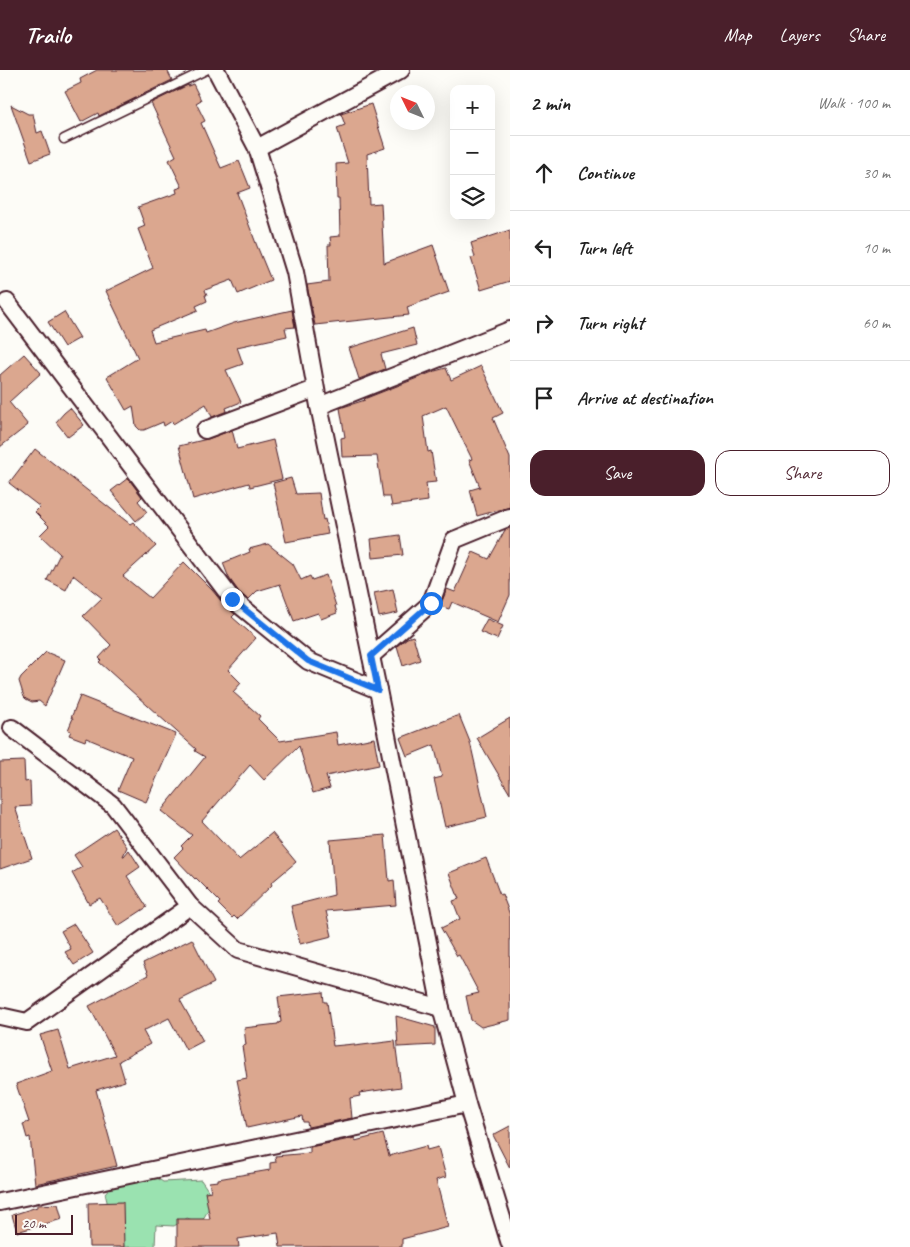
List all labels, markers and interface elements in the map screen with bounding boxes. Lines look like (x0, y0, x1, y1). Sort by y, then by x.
text: Trailo (25, 20, 71, 50)
text: Map (724, 24, 752, 46)
text: Layers (780, 24, 819, 46)
text: Share (847, 24, 885, 46)
north arrow (390, 85, 435, 130)
map controls (450, 85, 495, 220)
button: + (450, 85, 495, 130)
text: 2 min (530, 90, 570, 116)
text: Walk · 100 m (818, 93, 890, 113)
button: − (450, 130, 495, 175)
icon: ahead (530, 159, 558, 187)
text: Continue (577, 161, 634, 185)
text: 30 m (863, 163, 890, 183)
button: layers (450, 175, 495, 220)
icon: left (530, 234, 558, 262)
text: Turn left (577, 236, 632, 260)
text: 10 m (863, 238, 890, 258)
icon: right (530, 309, 558, 337)
text: Turn right (577, 311, 644, 335)
text: 60 m (863, 313, 890, 333)
icon: arrive (530, 384, 558, 412)
text: Arrive at destination (577, 386, 713, 410)
button: Save (530, 450, 705, 496)
button: Share (715, 450, 890, 496)
route end (221, 588, 244, 611)
route start (420, 592, 443, 615)
scale bar (15, 1212, 72, 1235)
text: 20 m (22, 1215, 46, 1232)

